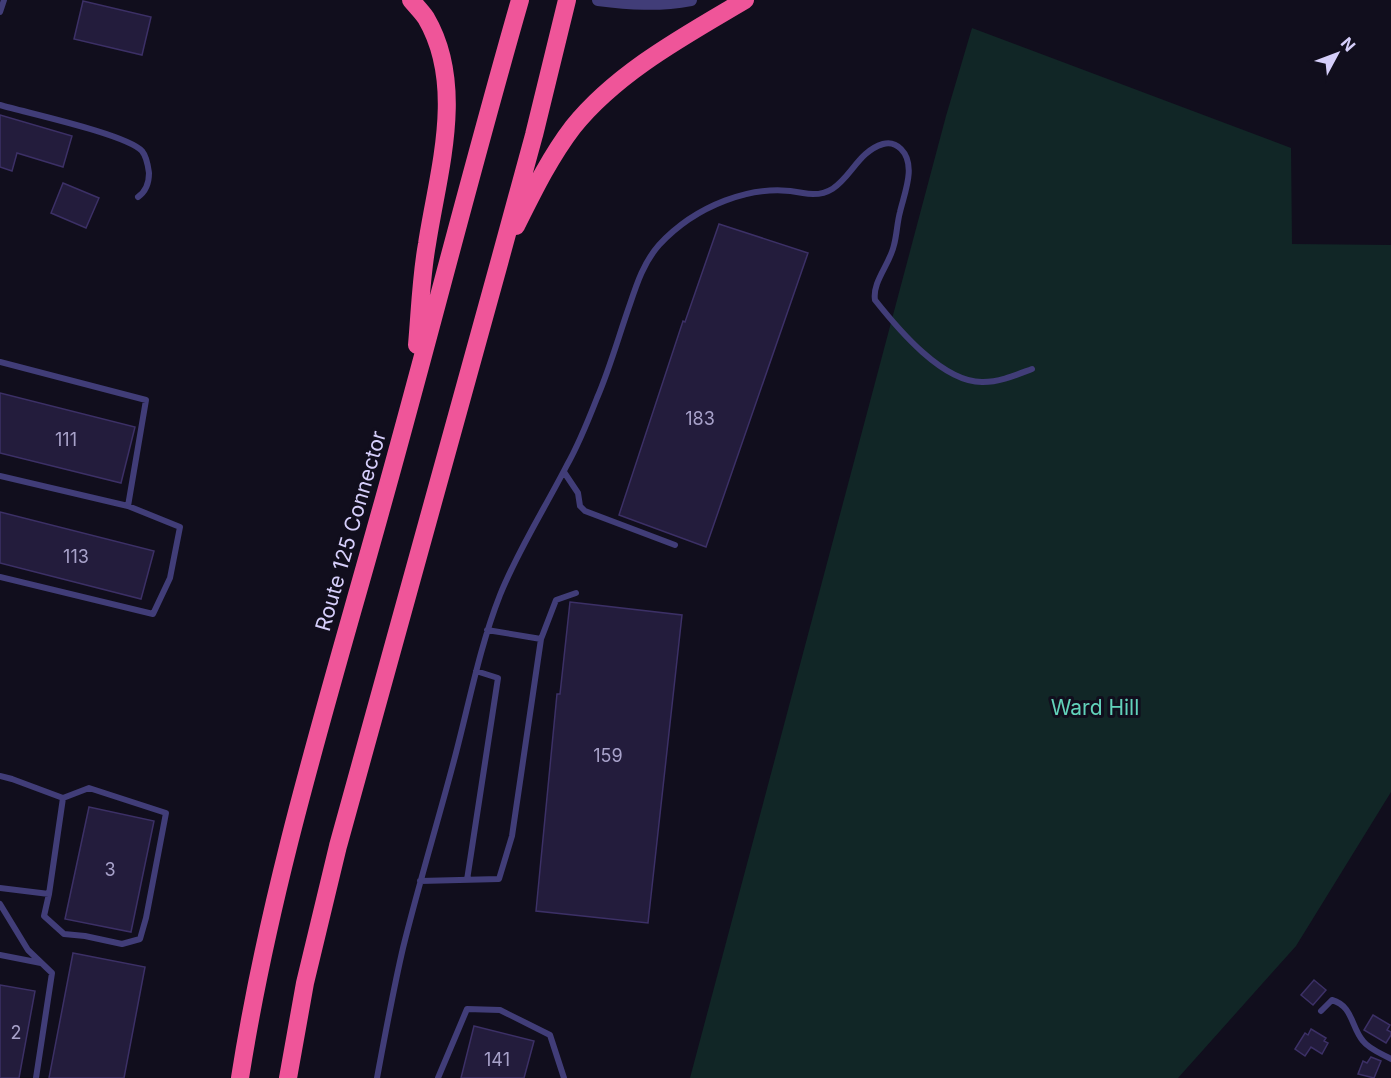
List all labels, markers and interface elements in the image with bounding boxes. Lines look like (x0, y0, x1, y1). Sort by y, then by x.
north arrow (1307, 24, 1367, 84)
text: N (1337, 33, 1360, 55)
house number: 183 (685, 408, 715, 429)
street label: Route 125 Connector (310, 428, 391, 634)
house number: 111 (55, 429, 77, 450)
house number: 113 (63, 546, 89, 567)
park label: Ward Hill (1051, 695, 1139, 720)
house number: 159 (593, 745, 623, 766)
house number: 3 (104, 859, 116, 880)
house number: 2 (11, 1022, 21, 1043)
house number: 141 (484, 1049, 510, 1070)

